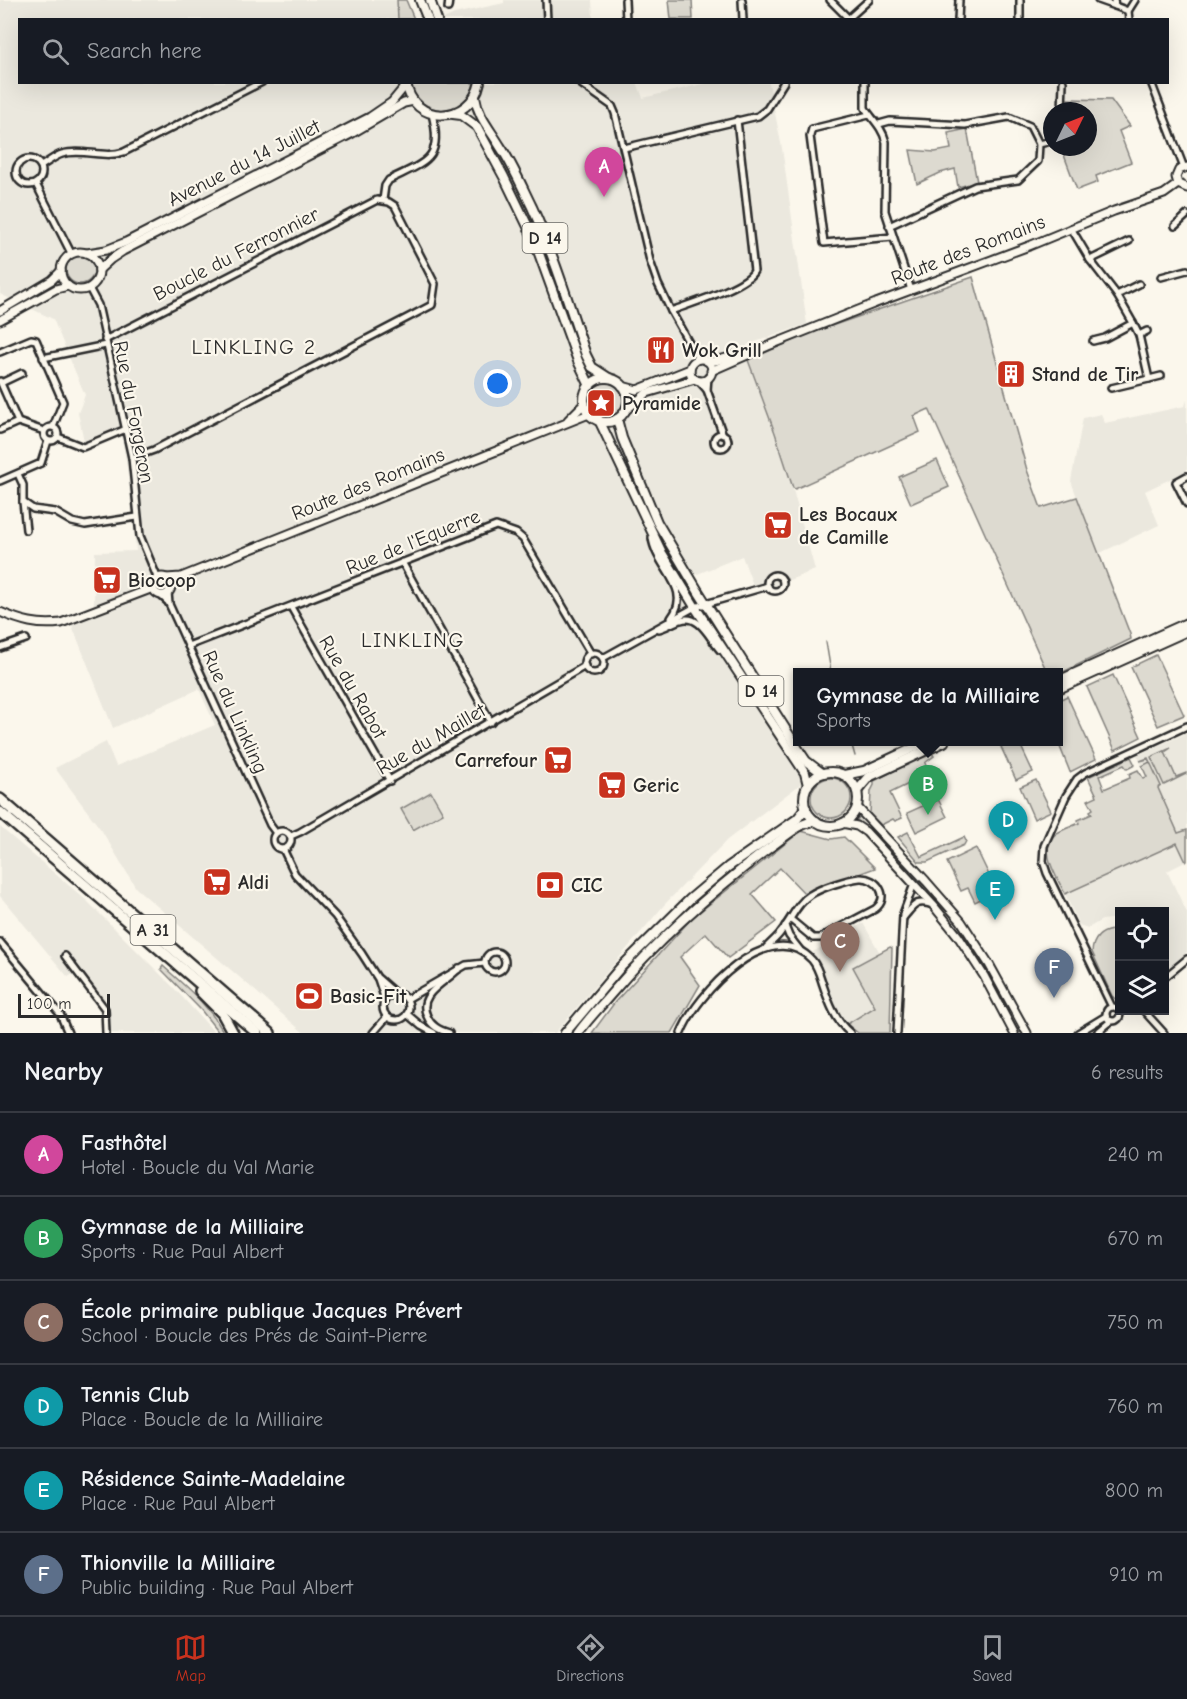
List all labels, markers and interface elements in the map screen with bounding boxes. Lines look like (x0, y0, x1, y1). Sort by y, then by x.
search box (18, 18, 1169, 84)
icon: search (39, 35, 72, 68)
text: Search here (87, 38, 202, 64)
north arrow (1043, 102, 1097, 156)
street label: Avenue du 14 Juillet (164, 114, 325, 211)
pin: A (584, 148, 624, 197)
street label: Boucle du Ferronnier (149, 202, 323, 306)
street label: Route des Romains (888, 210, 1048, 290)
road number: D 14 (522, 223, 568, 253)
restaurant icon: Wok Grill (645, 334, 677, 366)
district label: LINKLING 2 (192, 335, 316, 359)
street label: Rue du Forgeron (109, 339, 159, 485)
place label: Wok Grill (682, 339, 762, 362)
building icon: Stand de Tir (995, 358, 1027, 390)
place label: Stand de Tir (1032, 363, 1138, 386)
your location (483, 369, 512, 398)
place icon: Pyramide (585, 387, 617, 419)
place label: Pyramide (622, 392, 701, 415)
street label: Route des Romains (288, 443, 448, 525)
place label: Les Bocaux de Camille (799, 503, 897, 549)
street label: Rue de l'Equerre (343, 505, 483, 579)
supermarket icon: Les Bocaux de Camille (762, 509, 794, 541)
supermarket icon: Biocoop (91, 564, 123, 596)
place label: Biocoop (128, 569, 196, 592)
district label: LINKLING (361, 628, 465, 652)
street label: Rue du Rabot (314, 631, 392, 744)
street label: Rue du Linkling (198, 647, 272, 777)
popup (793, 668, 1063, 746)
road number: D 14 (738, 676, 783, 706)
text: Gymnase de la Milliaire (817, 683, 1039, 709)
street label: Rue du Maillet (372, 698, 491, 780)
text: Sports (817, 709, 871, 732)
supermarket icon: Carrefour (542, 744, 574, 776)
place label: Carrefour (455, 749, 537, 772)
pin: B (908, 766, 948, 815)
supermarket icon: Geric (596, 769, 628, 801)
place label: Geric (633, 774, 680, 797)
pin: D (988, 802, 1028, 851)
supermarket icon: Aldi (201, 866, 233, 898)
bank icon: CIC (534, 869, 566, 901)
pin: E (976, 870, 1014, 920)
place label: Aldi (238, 871, 269, 894)
place label: CIC (571, 874, 603, 897)
map controls (1115, 907, 1169, 1015)
button: locate (1115, 907, 1169, 961)
road number: A 31 (130, 915, 176, 945)
pin: C (820, 922, 860, 972)
pin: F (1034, 948, 1074, 998)
button: layers (1115, 961, 1169, 1015)
sports icon: Basic-Fit (293, 980, 325, 1012)
place label: Basic-Fit (330, 985, 407, 1008)
scale bar (18, 991, 110, 1019)
text: 100 m (27, 995, 71, 1013)
text: Nearby (24, 1057, 103, 1087)
text: 6 results (1091, 1061, 1163, 1084)
text: Fasthôtel (81, 1130, 167, 1156)
text: A (38, 1143, 49, 1166)
text: 240 m (1108, 1143, 1163, 1166)
text: Hotel · Boucle du Val Marie (81, 1156, 314, 1179)
text: Gymnase de la Milliaire (81, 1214, 304, 1240)
text: B (37, 1227, 50, 1250)
text: 670 m (1107, 1227, 1163, 1250)
text: Sports · Rue Paul Albert (81, 1240, 283, 1263)
text: École primaire publique Jacques Prévert (81, 1298, 462, 1324)
text: C (37, 1311, 50, 1334)
text: 750 m (1107, 1311, 1163, 1334)
text: School · Boucle des Prés de Saint-Pierre (81, 1324, 427, 1347)
text: Tennis Club (81, 1382, 189, 1408)
text: D (37, 1395, 50, 1418)
text: 760 m (1107, 1395, 1163, 1418)
text: Place · Boucle de la Milliaire (81, 1408, 323, 1431)
text: Résidence Sainte-Madelaine (81, 1466, 345, 1492)
text: E (38, 1479, 49, 1502)
text: 800 m (1105, 1479, 1163, 1502)
text: Place · Rue Paul Albert (81, 1492, 275, 1515)
text: Thionville la Milliaire (81, 1550, 275, 1576)
text: F (38, 1563, 49, 1586)
text: 910 m (1109, 1563, 1163, 1586)
text: Public building · Rue Paul Albert (81, 1576, 353, 1599)
tab: Map (174, 1631, 207, 1685)
tab: Directions (556, 1631, 624, 1685)
tab: Saved (973, 1631, 1013, 1685)

